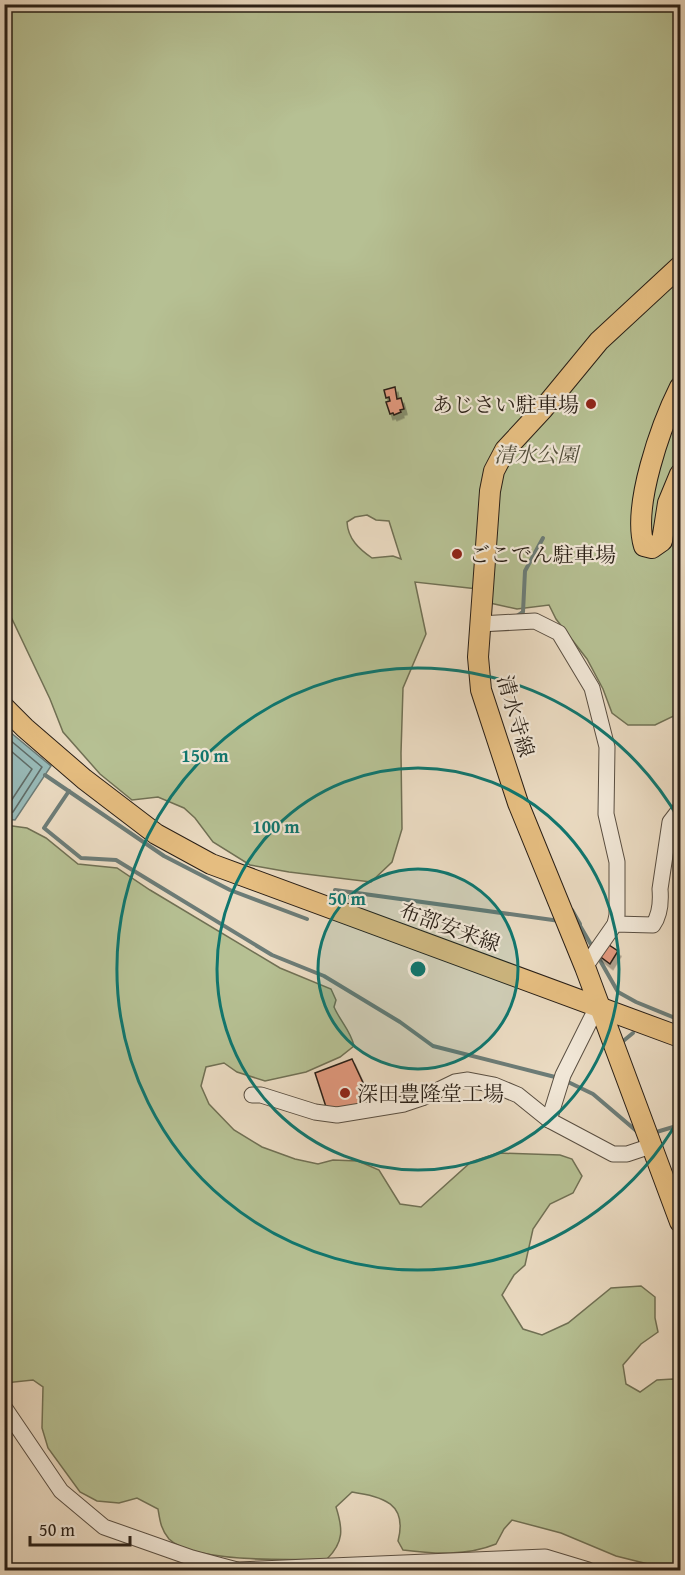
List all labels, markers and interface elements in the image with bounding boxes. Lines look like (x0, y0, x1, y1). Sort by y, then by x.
place label: あじさい駐車場 (432, 389, 579, 420)
marker: あじさい駐車場 (584, 397, 598, 411)
park label: 清水公園 (494, 439, 581, 470)
place label: ごこでん駐車場 (469, 539, 616, 570)
marker: ごこでん駐車場 (450, 547, 464, 561)
street label: 清水寺線 (490, 671, 542, 761)
text: 150 m (181, 742, 229, 769)
text: 100 m (252, 813, 300, 840)
text: 50 m (328, 885, 367, 912)
street label: 布部安来線 (395, 894, 505, 960)
centre of rings (408, 959, 428, 979)
place label: 深田豊隆堂工場 (357, 1078, 504, 1109)
marker: 深田豊隆堂工場 (338, 1086, 352, 1100)
scale bar (30, 1509, 130, 1547)
text: 50 m (39, 1516, 75, 1543)

